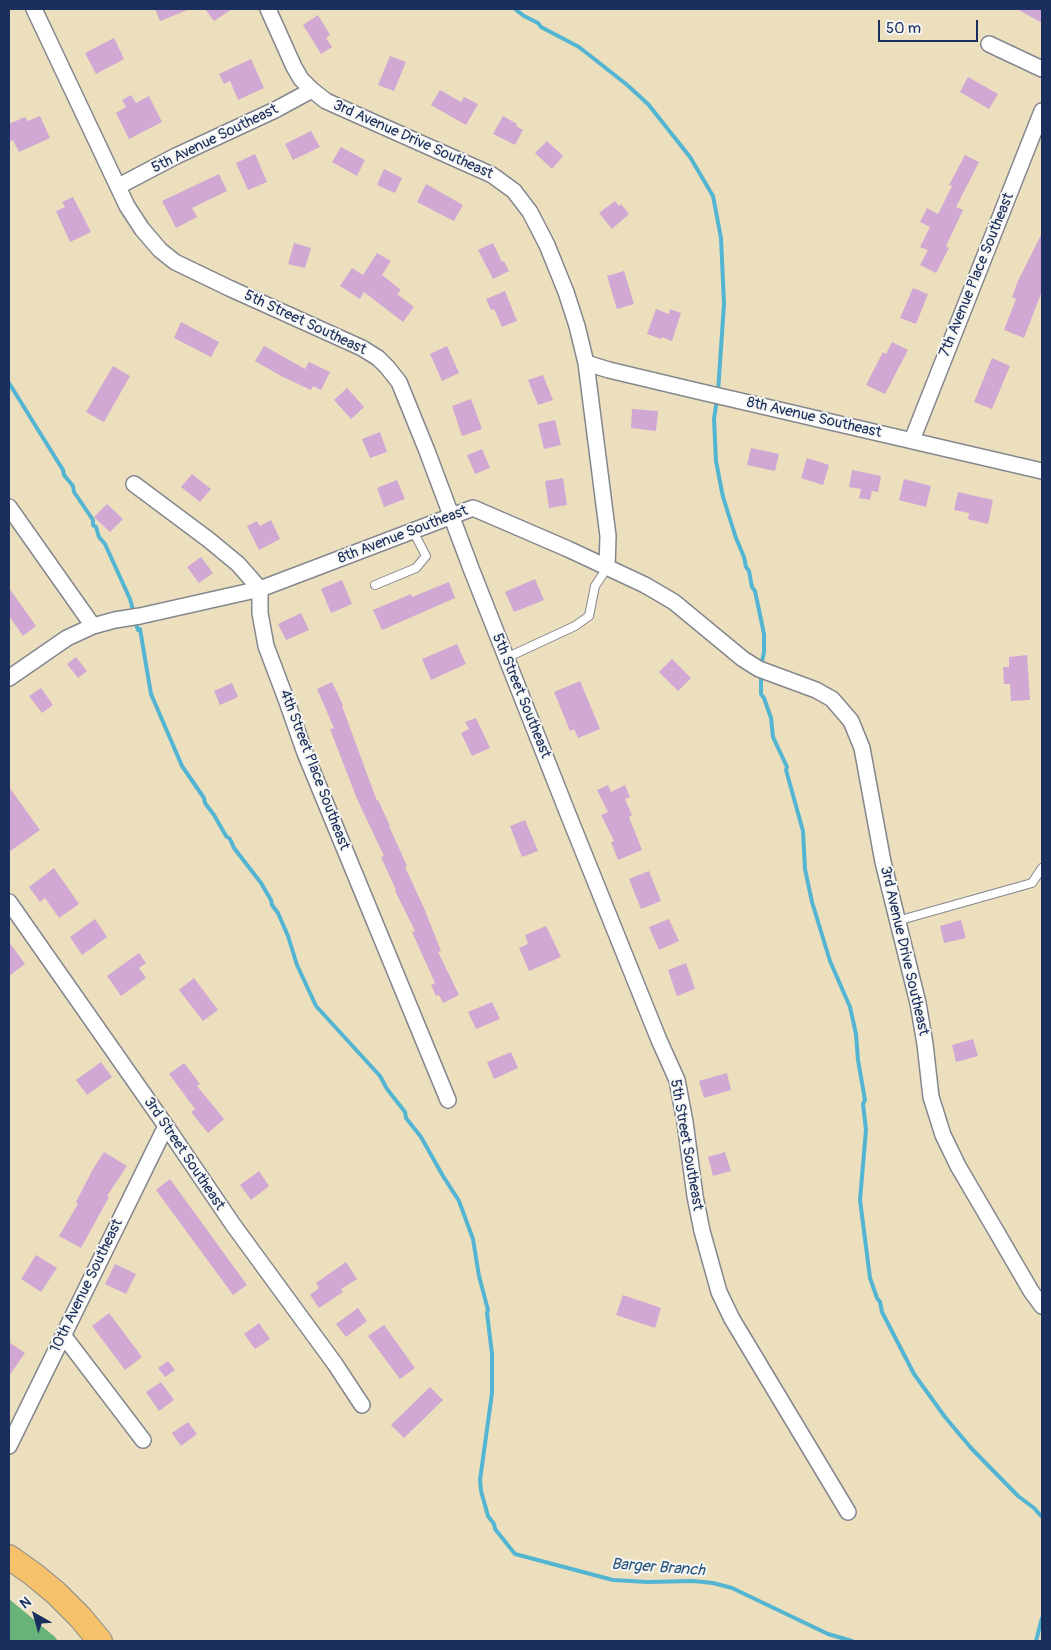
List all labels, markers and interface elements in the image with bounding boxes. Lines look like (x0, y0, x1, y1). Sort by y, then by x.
scale bar (881, 10, 981, 42)
text: 50 m (886, 19, 921, 38)
street label: 3rd Avenue Drive Southeast (330, 97, 496, 183)
street label: 5th Avenue Southeast (149, 101, 281, 177)
street label: 7th Avenue Place Southeast (936, 190, 1018, 360)
street label: 5th Street Southeast (241, 287, 369, 359)
street label: 8th Avenue Southeast (745, 394, 883, 442)
street label: 8th Avenue Southeast (335, 502, 471, 568)
street label: 5th Street Southeast (488, 631, 554, 761)
street label: 4th Street Place Southeast (275, 687, 353, 853)
street label: 3rd Avenue Drive Southeast (876, 865, 932, 1037)
street label: 5th Street Southeast (666, 1078, 706, 1212)
street label: 3rd Street Southeast (139, 1094, 229, 1214)
street label: 10th Avenue Southeast (47, 1216, 127, 1356)
water label: Barger Branch (611, 1555, 705, 1581)
north arrow (10, 1590, 60, 1640)
text: N (16, 1593, 34, 1612)

